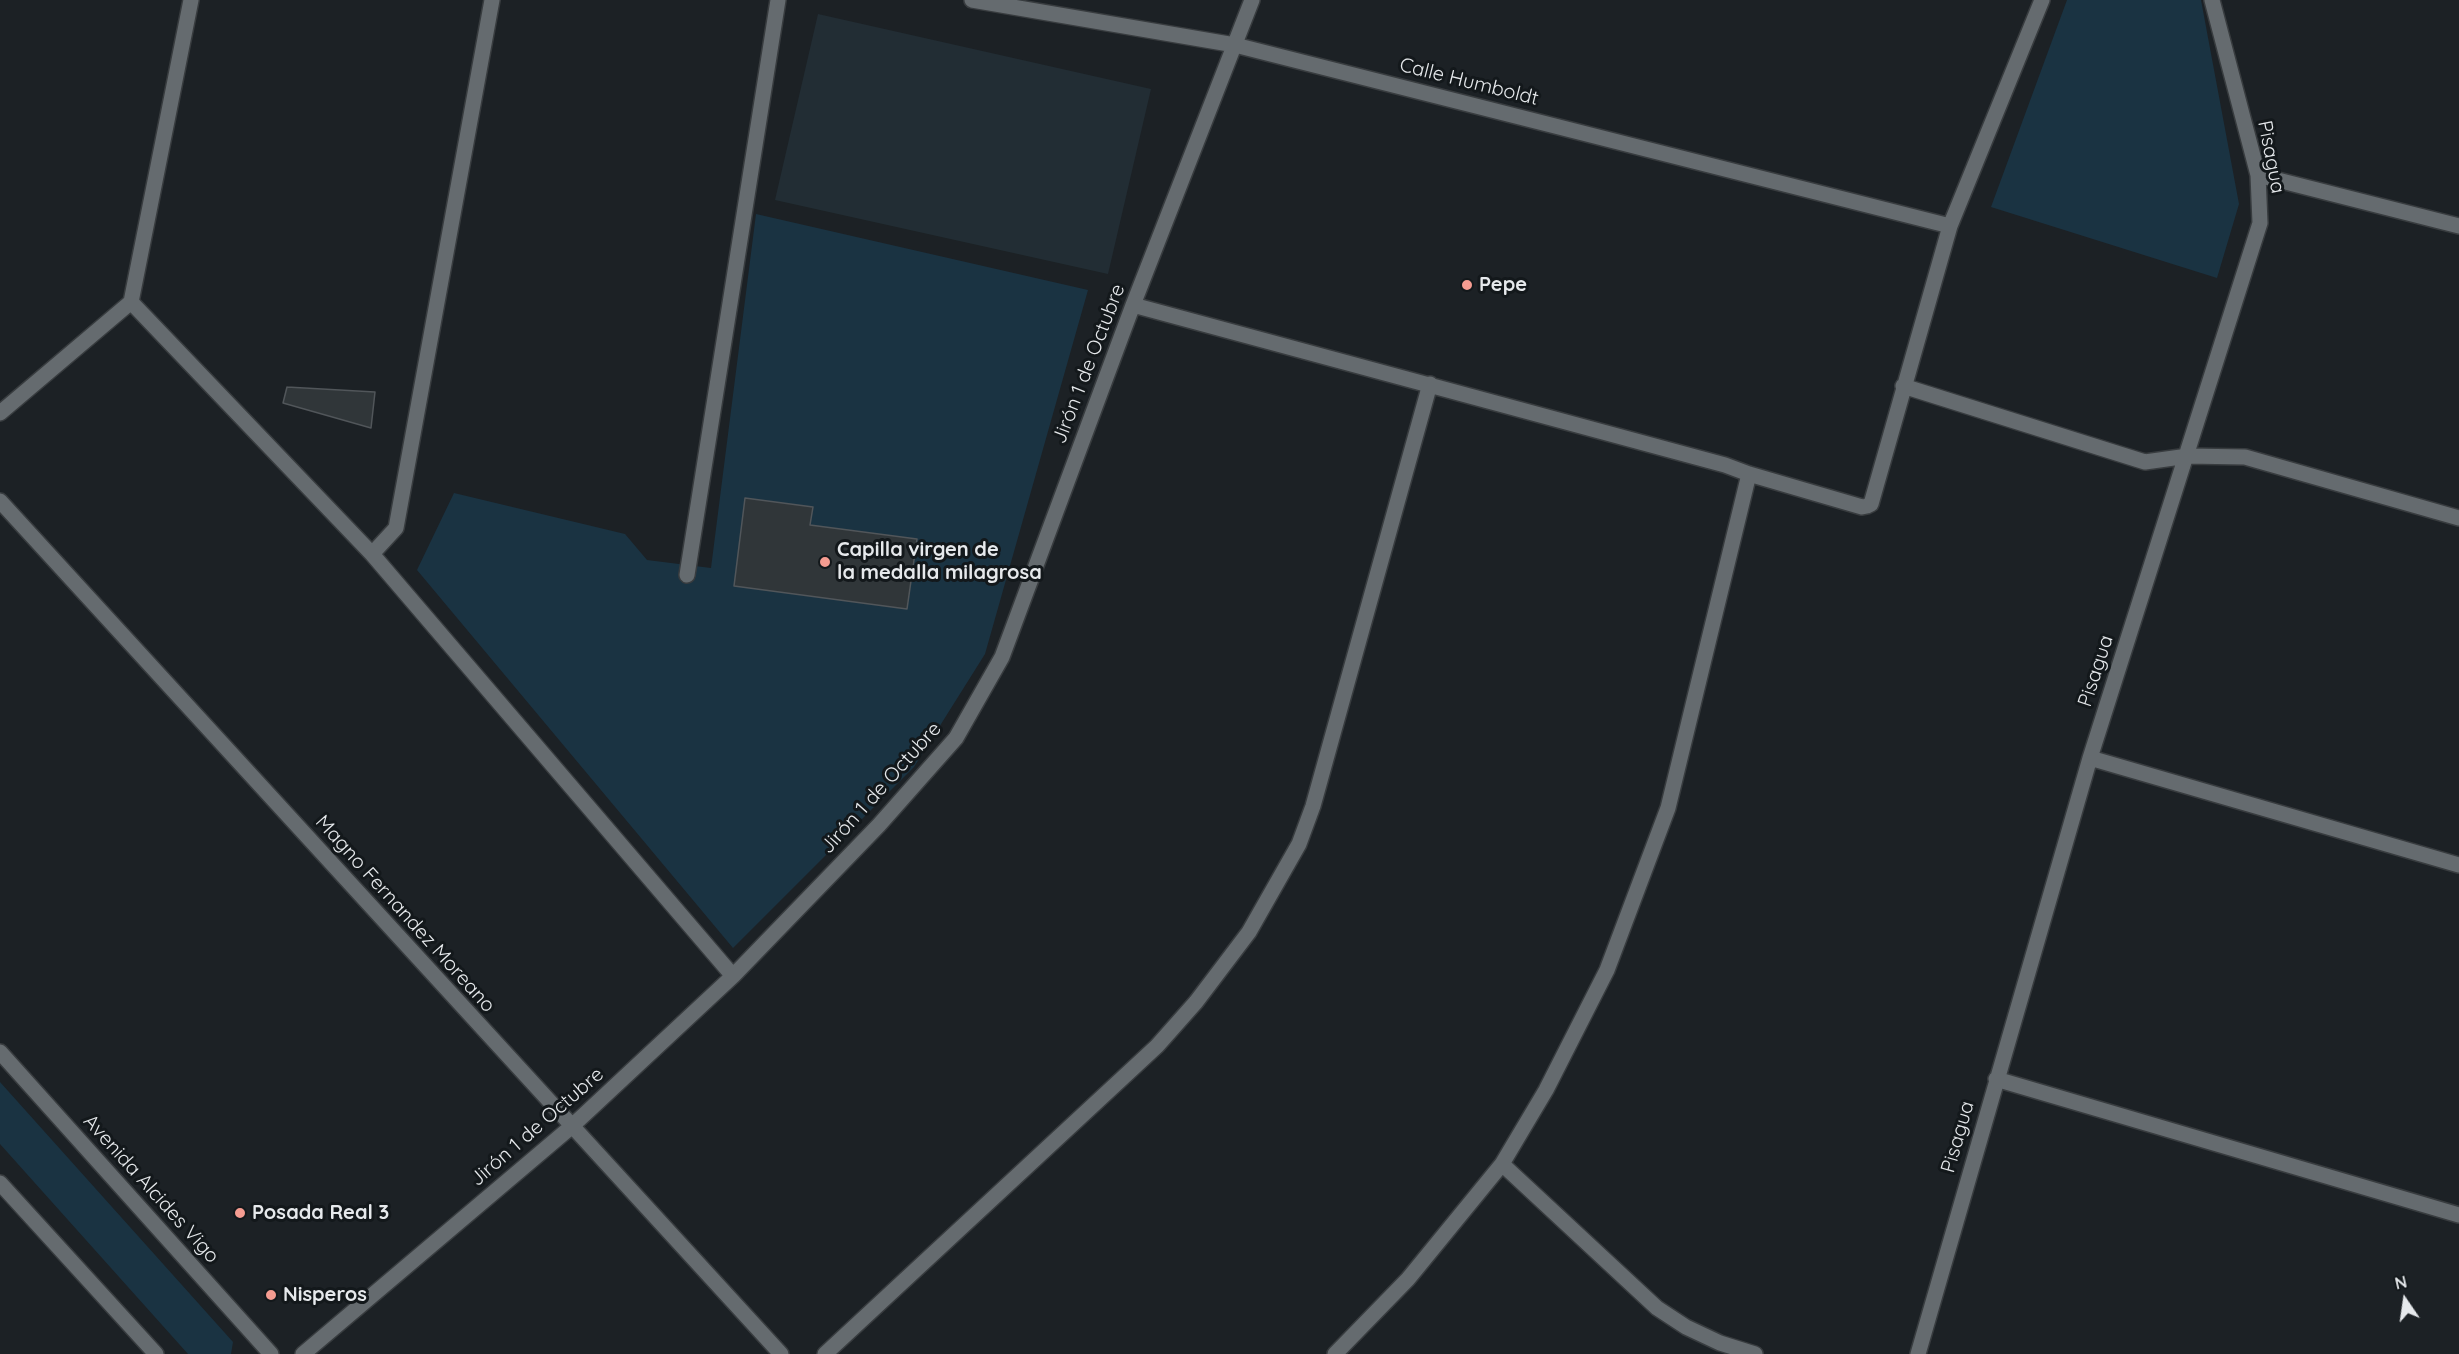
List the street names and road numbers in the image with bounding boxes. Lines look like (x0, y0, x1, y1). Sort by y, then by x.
street label: Calle Humboldt (1397, 53, 1541, 111)
street label: Pisagua (2252, 119, 2290, 195)
street label: Jirón 1 de Octubre (1048, 281, 1130, 447)
street label: Pisagua (2073, 632, 2119, 710)
street label: Jirón 1 de Octubre (816, 717, 946, 859)
street label: Magno Fernandez Moreano (310, 810, 500, 1018)
street label: Jirón 1 de Octubre (465, 1063, 609, 1191)
street label: Pisagua (1936, 1098, 1980, 1176)
street label: Avenida Alcides Vigo (78, 1110, 224, 1268)

